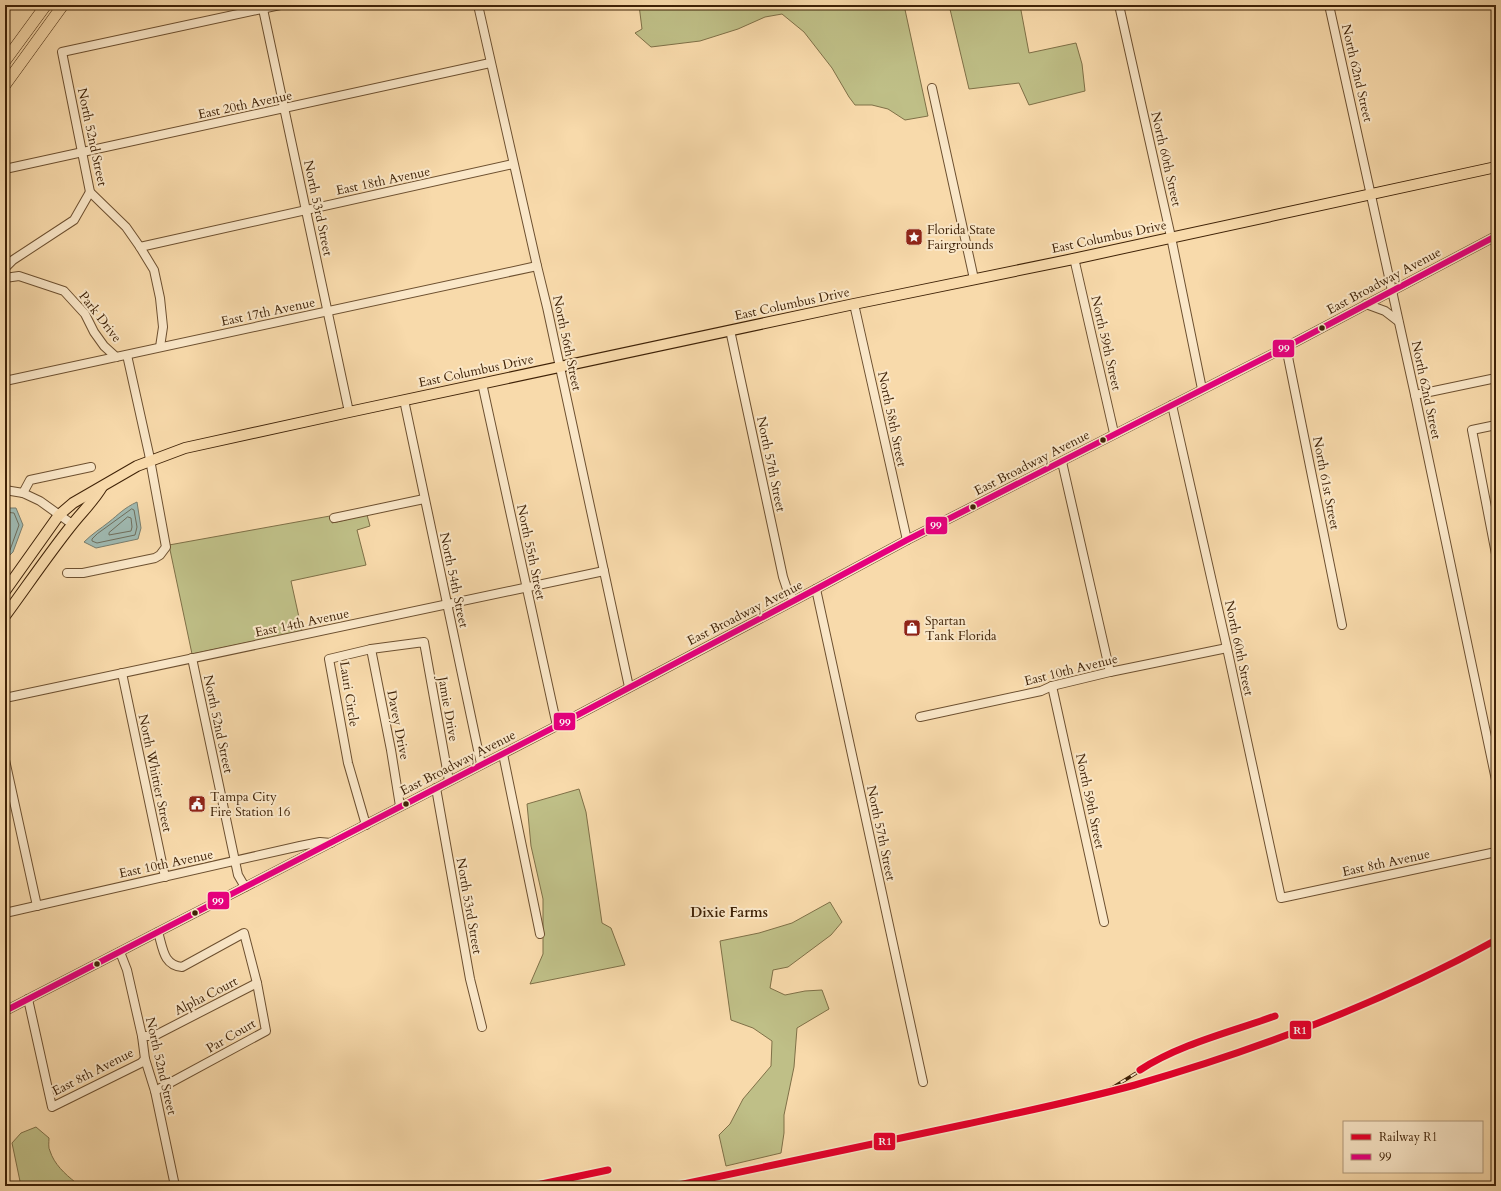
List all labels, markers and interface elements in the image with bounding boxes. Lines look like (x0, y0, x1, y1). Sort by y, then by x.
street label: North 62nd Street (1337, 22, 1377, 124)
street label: North 52nd Street (73, 86, 111, 188)
street label: East 20th Avenue (196, 86, 294, 124)
street label: North 60th Street (1146, 110, 1186, 208)
street label: North 53rd Street (299, 159, 337, 257)
street label: East 18th Avenue (334, 162, 432, 200)
street label: East Columbus Drive (1050, 216, 1168, 258)
place label: Florida State Fairgrounds (927, 221, 996, 254)
place icon: Florida State Fairgrounds (904, 227, 924, 247)
street label: East Broadway Avenue (1324, 243, 1444, 319)
street label: East Columbus Drive (733, 283, 851, 325)
street label: Park Drive (74, 288, 126, 346)
street label: East 17th Avenue (219, 293, 317, 331)
street label: North 56th Street (548, 294, 586, 392)
street label: North 59th Street (1086, 294, 1126, 392)
unlabelled marker (1317, 323, 1327, 333)
line badge: 99 (1272, 339, 1295, 358)
street label: North 62nd Street (1407, 339, 1445, 441)
text: 99 (1278, 341, 1290, 356)
street label: East Columbus Drive (417, 350, 535, 392)
street label: North 58th Street (873, 370, 911, 468)
street label: North 57th Street (752, 415, 790, 513)
street label: East Broadway Avenue (971, 426, 1093, 500)
unlabelled marker (1098, 435, 1108, 445)
street label: North 61st Street (1308, 435, 1344, 531)
unlabelled marker (968, 502, 978, 512)
street label: North 55th Street (512, 503, 550, 601)
line badge: 99 (925, 516, 948, 535)
text: 99 (930, 518, 942, 533)
street label: North 54th Street (435, 531, 473, 629)
street label: East Broadway Avenue (684, 576, 806, 650)
street label: North 60th Street (1220, 599, 1258, 697)
street label: East 14th Avenue (253, 604, 351, 642)
place label: Spartan Tank Florida (925, 612, 997, 645)
shop icon: Spartan Tank Florida (902, 618, 922, 638)
street label: East 10th Avenue (1022, 650, 1120, 690)
street label: Lauri Circle (335, 660, 363, 728)
street label: North 52nd Street (199, 673, 237, 775)
street label: Jamie Drive (433, 673, 463, 743)
street label: Davey Drive (382, 689, 414, 761)
street label: North Whittier Street (134, 712, 176, 834)
line badge: 99 (553, 712, 576, 731)
text: 99 (559, 715, 571, 730)
street label: East Broadway Avenue (397, 726, 519, 800)
street label: North 59th Street (1071, 752, 1109, 850)
street label: North 57th Street (862, 784, 900, 882)
place label: Tampa City Fire Station 16 (210, 788, 291, 821)
public building icon: Tampa City Fire Station 16 (187, 794, 207, 814)
unlabelled marker (401, 799, 411, 809)
street label: East 10th Avenue (117, 845, 215, 883)
street label: East 8th Avenue (1341, 845, 1432, 881)
street label: North 53rd Street (452, 857, 486, 955)
line badge: 99 (207, 891, 230, 910)
text: 99 (212, 894, 224, 909)
district label: Dixie Farms (690, 903, 768, 922)
unlabelled marker (190, 908, 200, 918)
unlabelled marker (92, 959, 102, 969)
street label: Alpha Court (171, 972, 241, 1020)
street label: North 52nd Street (141, 1015, 181, 1117)
street label: Par Court (203, 1015, 259, 1057)
line badge: R1 (1289, 1020, 1312, 1040)
text: R1 (1293, 1023, 1307, 1038)
street label: East 8th Avenue (49, 1044, 137, 1100)
legend (1343, 1121, 1483, 1173)
text: Railway R1 (1379, 1129, 1438, 1145)
line badge: R1 (873, 1132, 896, 1151)
text: R1 (878, 1134, 892, 1149)
text: 99 (1379, 1149, 1391, 1165)

